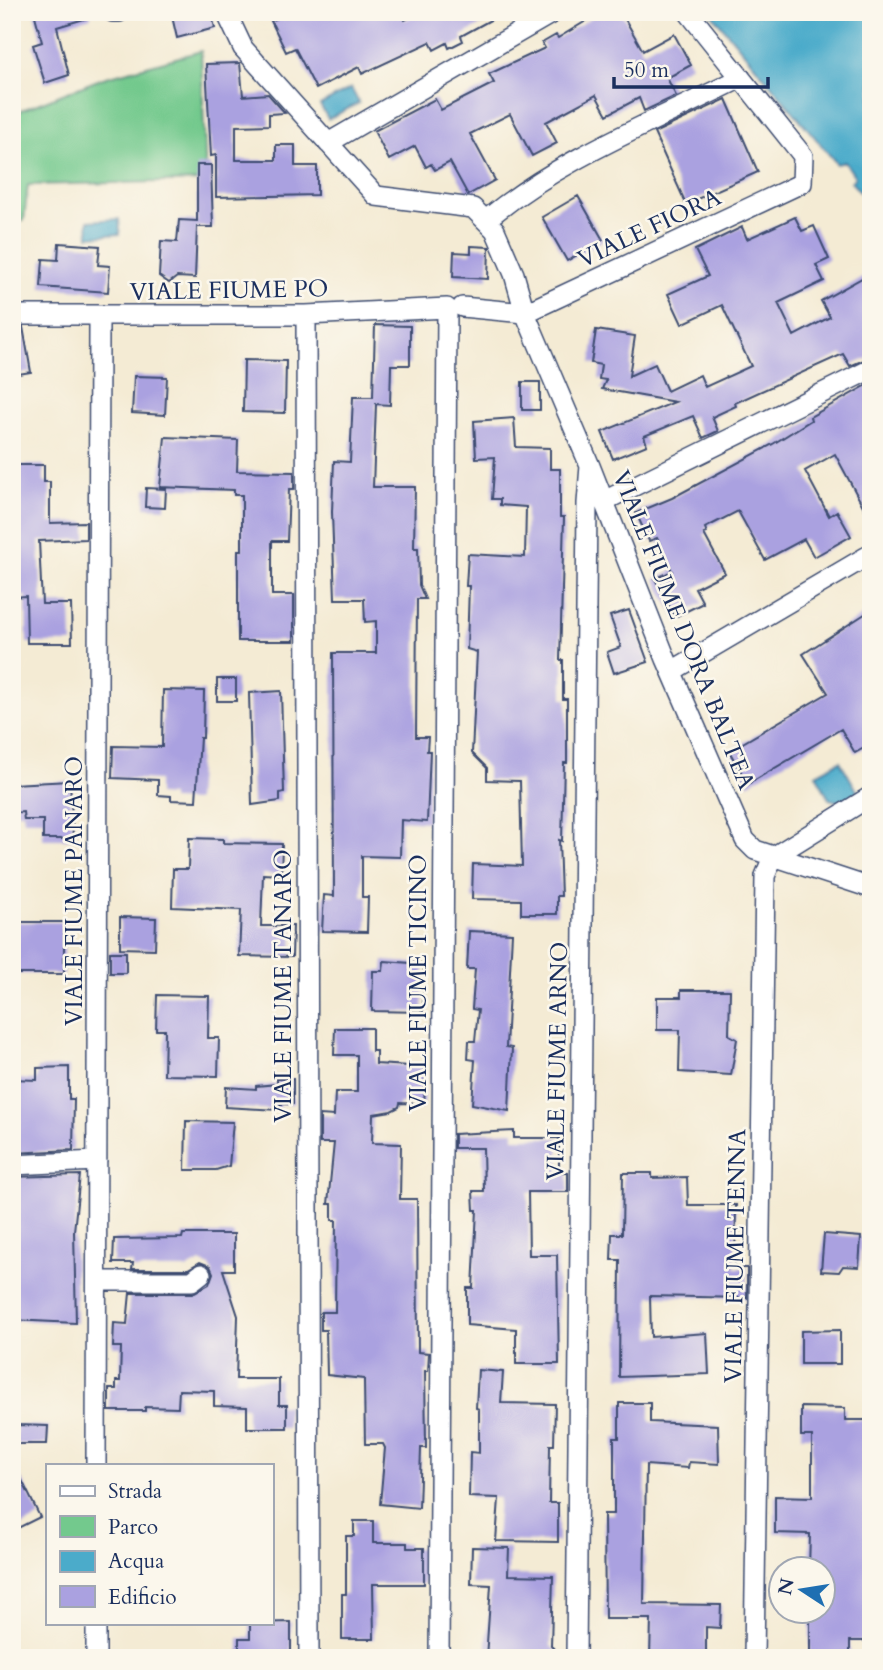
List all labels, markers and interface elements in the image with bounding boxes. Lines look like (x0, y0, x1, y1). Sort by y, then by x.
scale bar (614, 46, 768, 90)
text: 50 m (624, 56, 669, 85)
street label: VIALE FIORA (572, 180, 727, 276)
street label: VIALE FIUME PO (129, 272, 329, 309)
street label: VIALE FIUME DORA BALTEA (604, 466, 763, 796)
street label: VIALE FIUME PANARO (58, 756, 91, 1026)
street label: VIALE FIUME TANARO (267, 849, 300, 1123)
street label: VIALE FIUME TICINO (402, 854, 435, 1112)
street label: VIALE FIUME ARNO (539, 941, 576, 1181)
street label: VIALE FIUME TENNA (717, 1128, 754, 1383)
legend (46, 1464, 273, 1624)
text: Strada (108, 1477, 162, 1506)
text: Parco (108, 1513, 158, 1542)
text: Acqua (108, 1547, 164, 1576)
north arrow (768, 1554, 838, 1624)
text: N (772, 1575, 801, 1597)
text: Edificio (108, 1583, 177, 1612)

